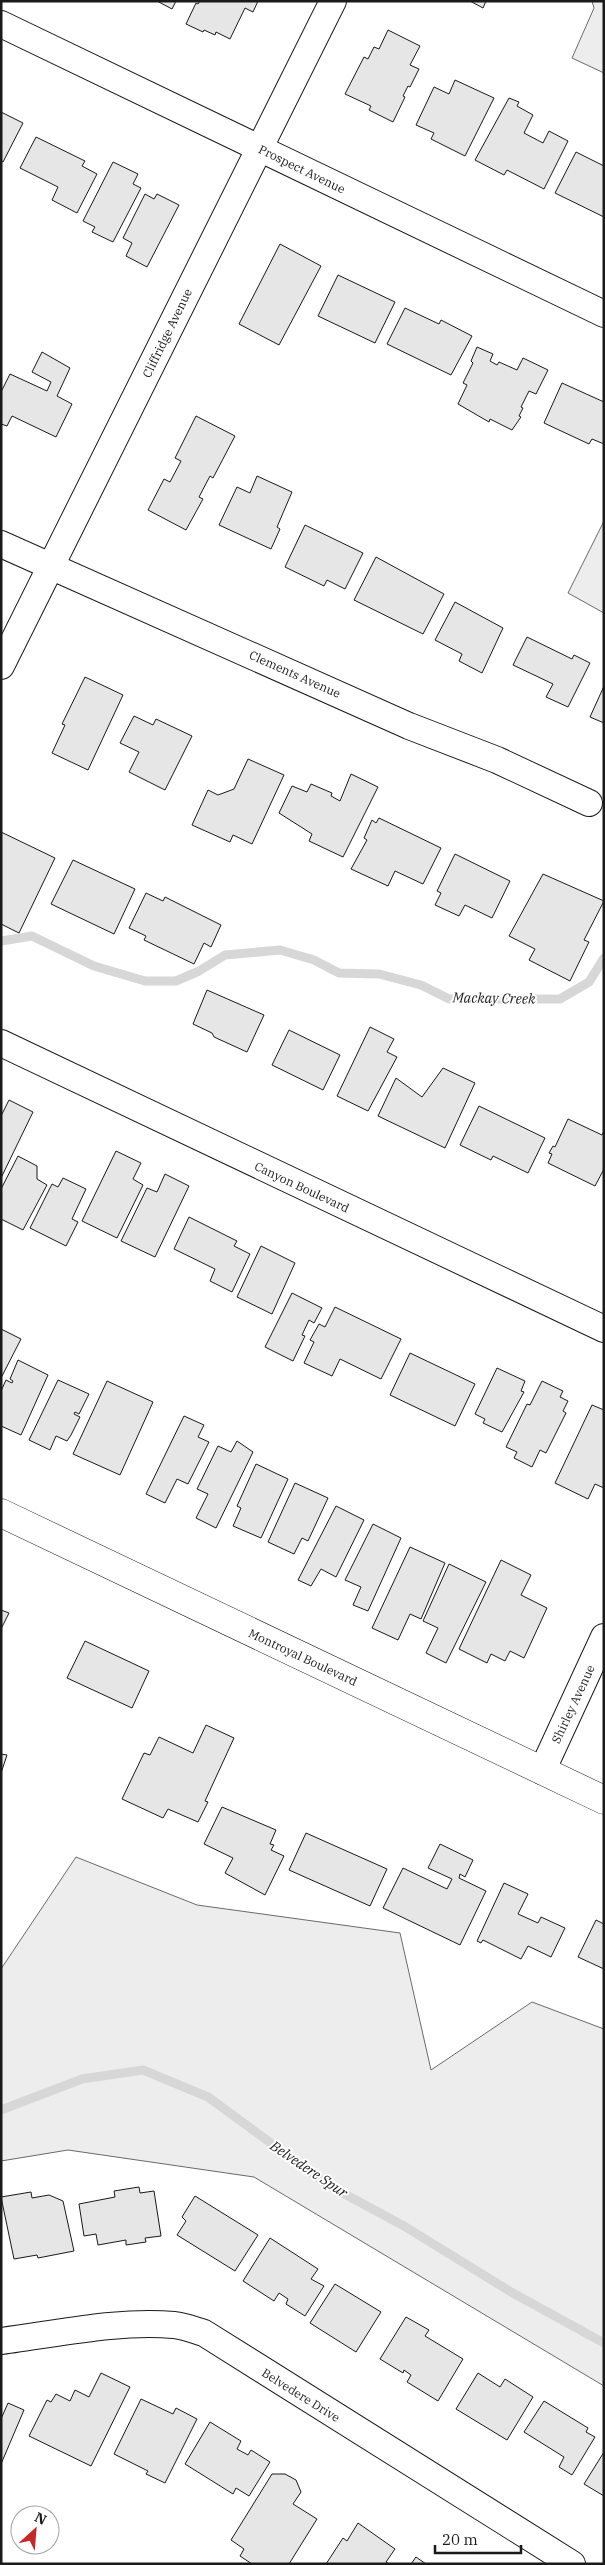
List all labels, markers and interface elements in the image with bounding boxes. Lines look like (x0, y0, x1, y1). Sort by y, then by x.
street label: Prospect Avenue (256, 142, 348, 196)
street label: Cliffridge Avenue (139, 286, 195, 380)
street label: Clements Avenue (247, 647, 343, 701)
water label: Mackay Creek (451, 988, 536, 1008)
street label: Canyon Boulevard (252, 1158, 352, 1216)
street label: Montroyal Boulevard (246, 1625, 360, 1689)
street label: Shirley Avenue (548, 1662, 598, 1746)
water label: Belvedere Spur (266, 2136, 352, 2202)
street label: Belvedere Drive (259, 2365, 343, 2425)
north arrow (10, 2505, 60, 2555)
text: N (32, 2508, 50, 2529)
scale bar (435, 2522, 521, 2554)
text: 20 m (442, 2530, 478, 2549)

